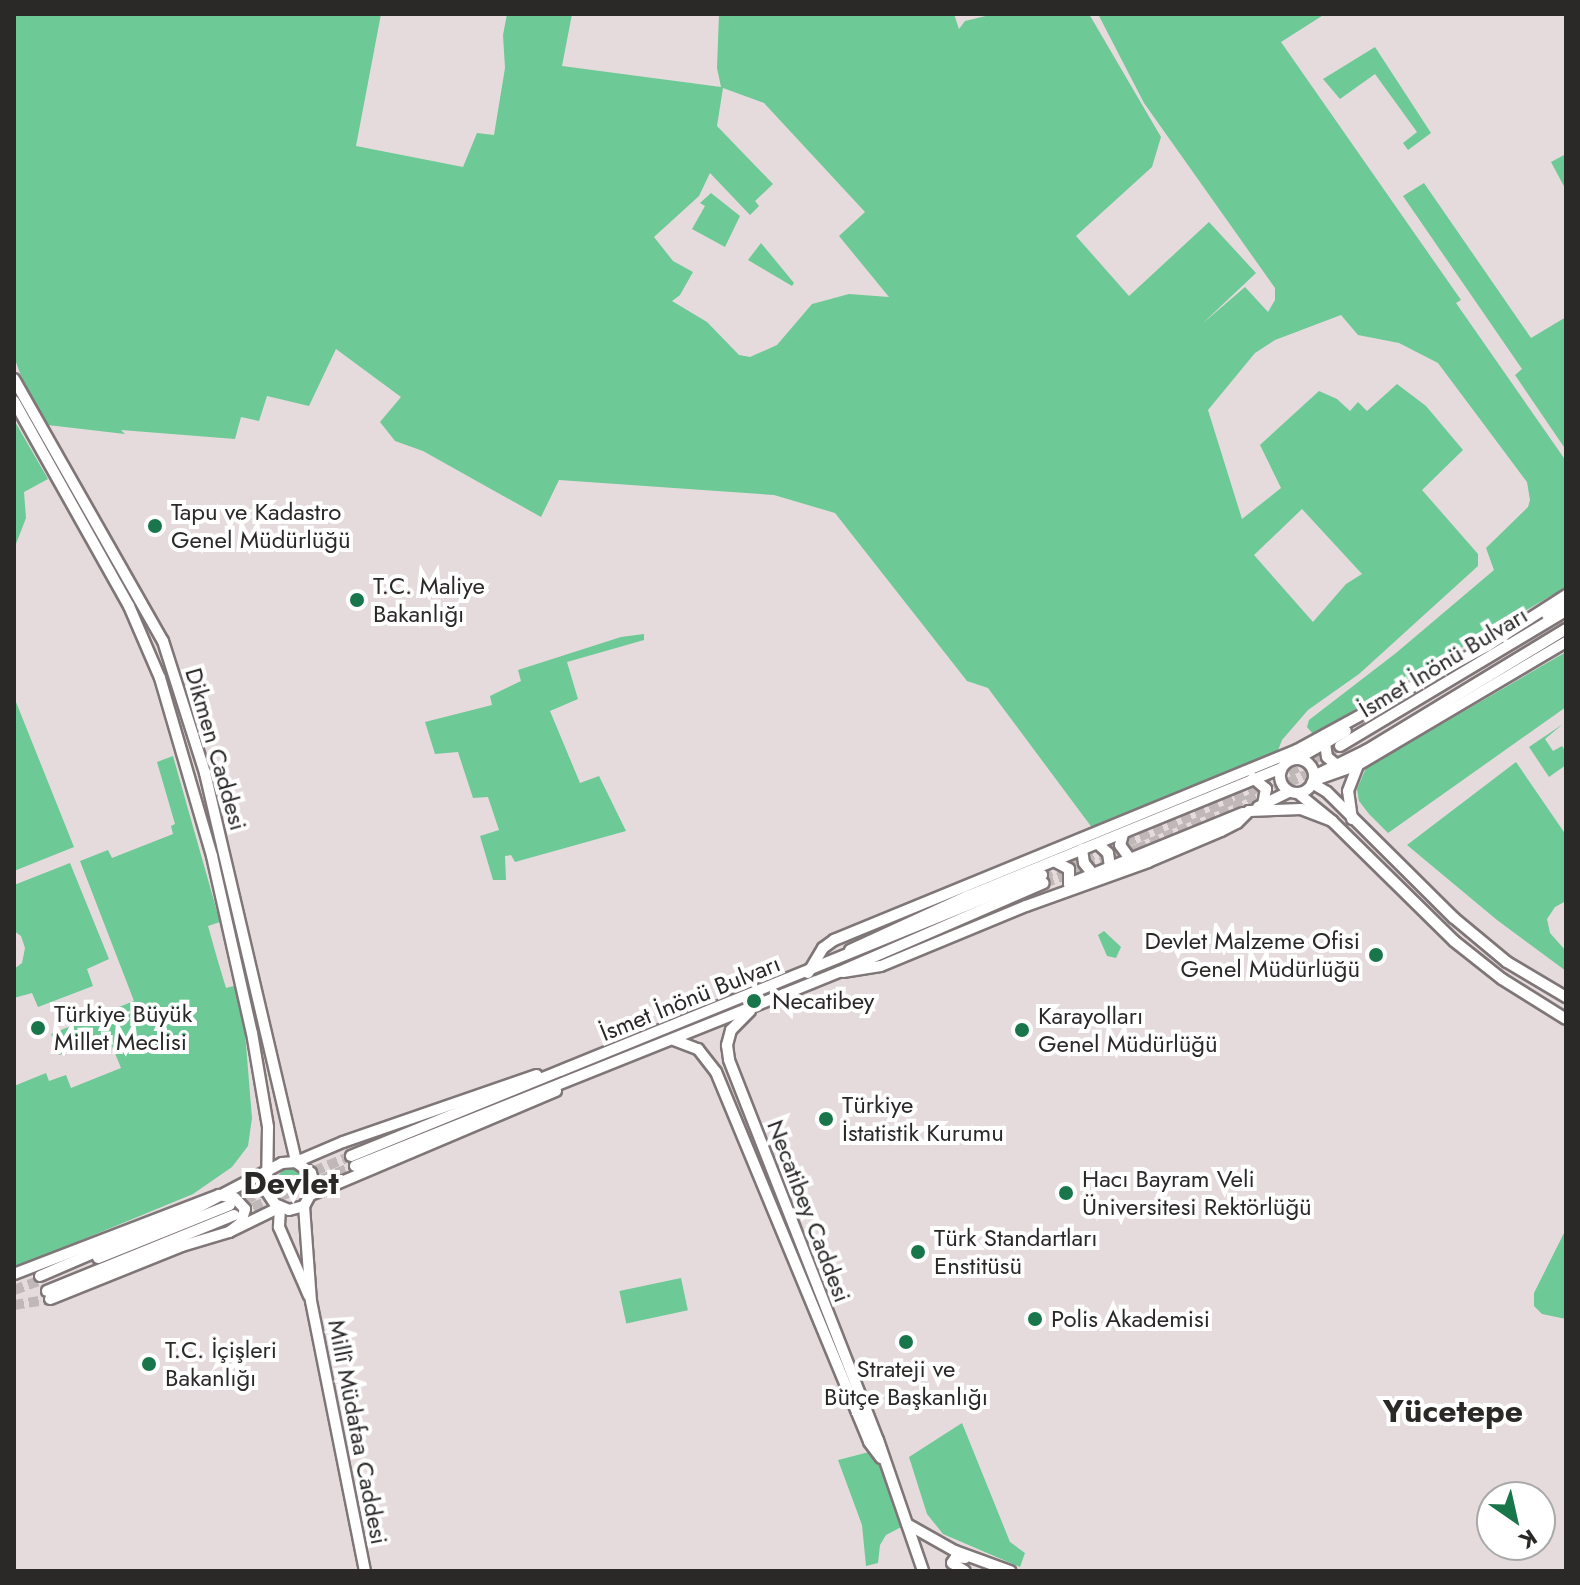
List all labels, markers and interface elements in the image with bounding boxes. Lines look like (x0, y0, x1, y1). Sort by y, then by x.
place label: Tapu ve Kadastro Genel Müdürlüğü (171, 498, 351, 554)
marker: Tapu ve Kadastro Genel Müdürlüğü (146, 517, 164, 535)
place label: T.C. Maliye Bakanlığı (373, 572, 485, 628)
marker: T.C. Maliye Bakanlığı (348, 591, 366, 609)
street label: İsmet İnönü Bulvarı (1353, 600, 1533, 724)
street label: Dikmen Caddesi (179, 664, 253, 834)
place label: Devlet Malzeme Ofisi Genel Müdürlüğü (1144, 927, 1360, 983)
marker: Devlet Malzeme Ofisi Genel Müdürlüğü (1367, 946, 1385, 964)
street label: İsmet İnönü Bulvarı (596, 949, 784, 1047)
place label: Necatibey (772, 987, 874, 1015)
marker: Necatibey (743, 990, 765, 1012)
place label: Türkiye Büyük Millet Meclisi (54, 1000, 192, 1056)
place label: Karayolları Genel Müdürlüğü (1038, 1002, 1218, 1058)
marker: Türkiye Büyük Millet Meclisi (29, 1019, 47, 1037)
marker: Karayolları Genel Müdürlüğü (1013, 1021, 1031, 1039)
place label: Türkiye İstatistik Kurumu (842, 1091, 1004, 1147)
marker: Türkiye İstatistik Kurumu (817, 1110, 835, 1128)
street label: Necatibey Caddesi (761, 1116, 857, 1306)
district label: Devlet (243, 1164, 339, 1202)
place label: Hacı Bayram Veli Üniversitesi Rektörlüğü (1082, 1165, 1312, 1221)
marker: Hacı Bayram Veli Üniversitesi Rektörlüğü (1057, 1184, 1075, 1202)
place label: Türk Standartları Enstitüsü (934, 1224, 1098, 1280)
marker: Türk Standartları Enstitüsü (909, 1243, 927, 1261)
place label: Polis Akademisi (1051, 1305, 1210, 1333)
marker: Polis Akademisi (1026, 1310, 1044, 1328)
street label: Millî Müdafaa Caddesi (322, 1317, 394, 1547)
marker: Strateji ve Bütçe Başkanlığı (897, 1333, 915, 1351)
place label: T.C. İçişleri Bakanlığı (165, 1336, 277, 1392)
marker: T.C. İçişleri Bakanlığı (140, 1355, 158, 1373)
place label: Strateji ve Bütçe Başkanlığı (824, 1355, 988, 1411)
district label: Yücetepe (1383, 1392, 1523, 1430)
north arrow (1476, 1481, 1556, 1561)
text: K (1513, 1522, 1544, 1557)

